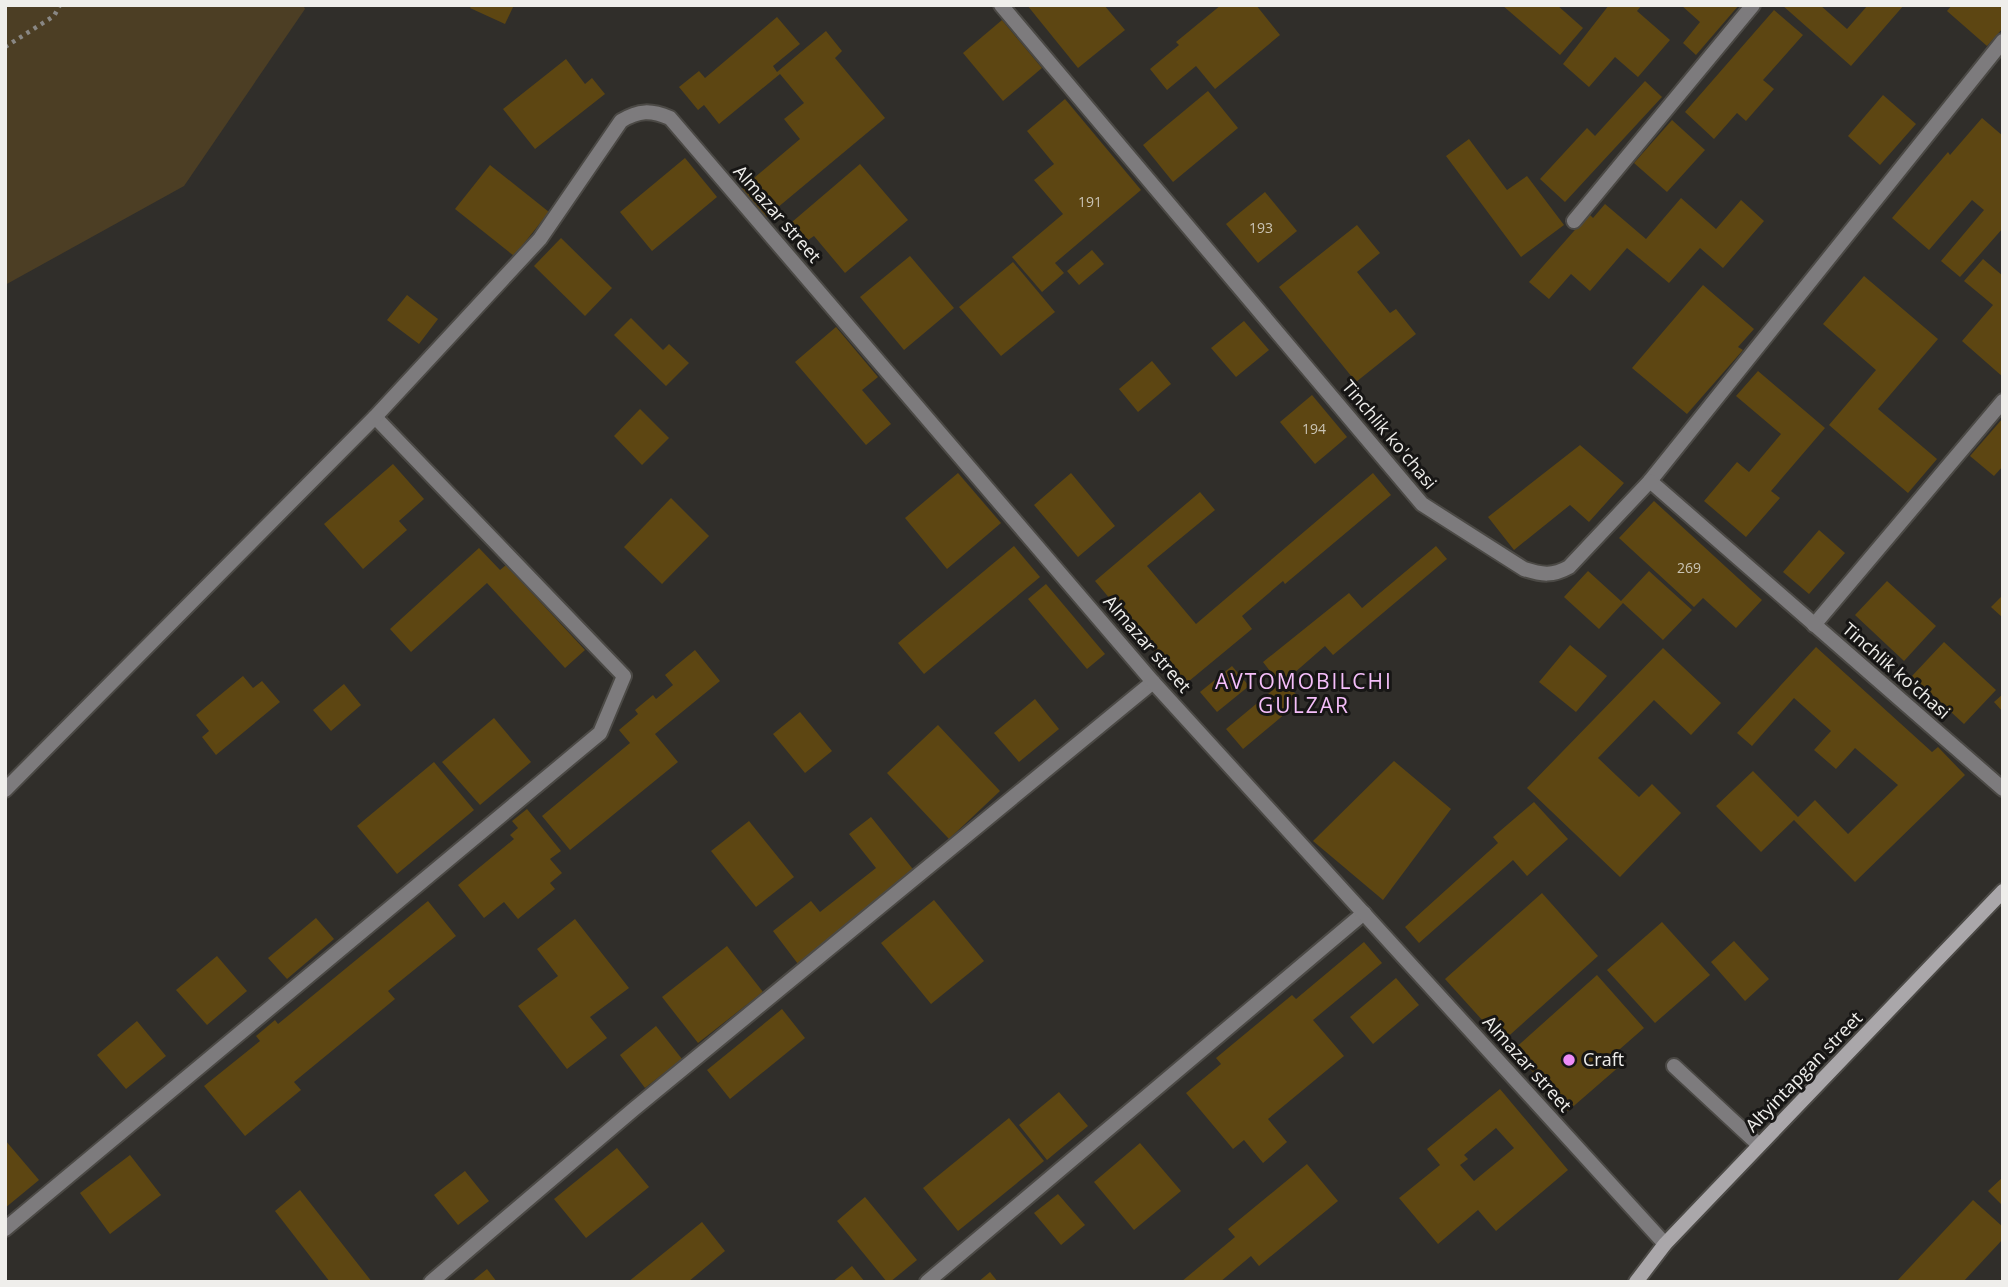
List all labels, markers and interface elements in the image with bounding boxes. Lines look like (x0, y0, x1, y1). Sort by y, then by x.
street label: Almazar street (729, 159, 827, 267)
house number: 191 (1078, 192, 1102, 211)
house number: 193 (1249, 218, 1273, 237)
street label: Tinchlik ko'chasi (1337, 375, 1442, 494)
house number: 194 (1302, 419, 1326, 438)
house number: 269 (1677, 558, 1701, 577)
street label: Almazar street (1099, 589, 1197, 697)
street label: Tinchlik ko'chasi (1838, 617, 1956, 724)
district label: AVTOMOBILCHI GULZAR (1215, 667, 1393, 719)
street label: Altyintapgan street (1739, 1006, 1867, 1137)
street label: Almazar street (1478, 1010, 1577, 1117)
place label: Craft (1583, 1047, 1624, 1071)
marker: Craft (1561, 1052, 1577, 1068)

